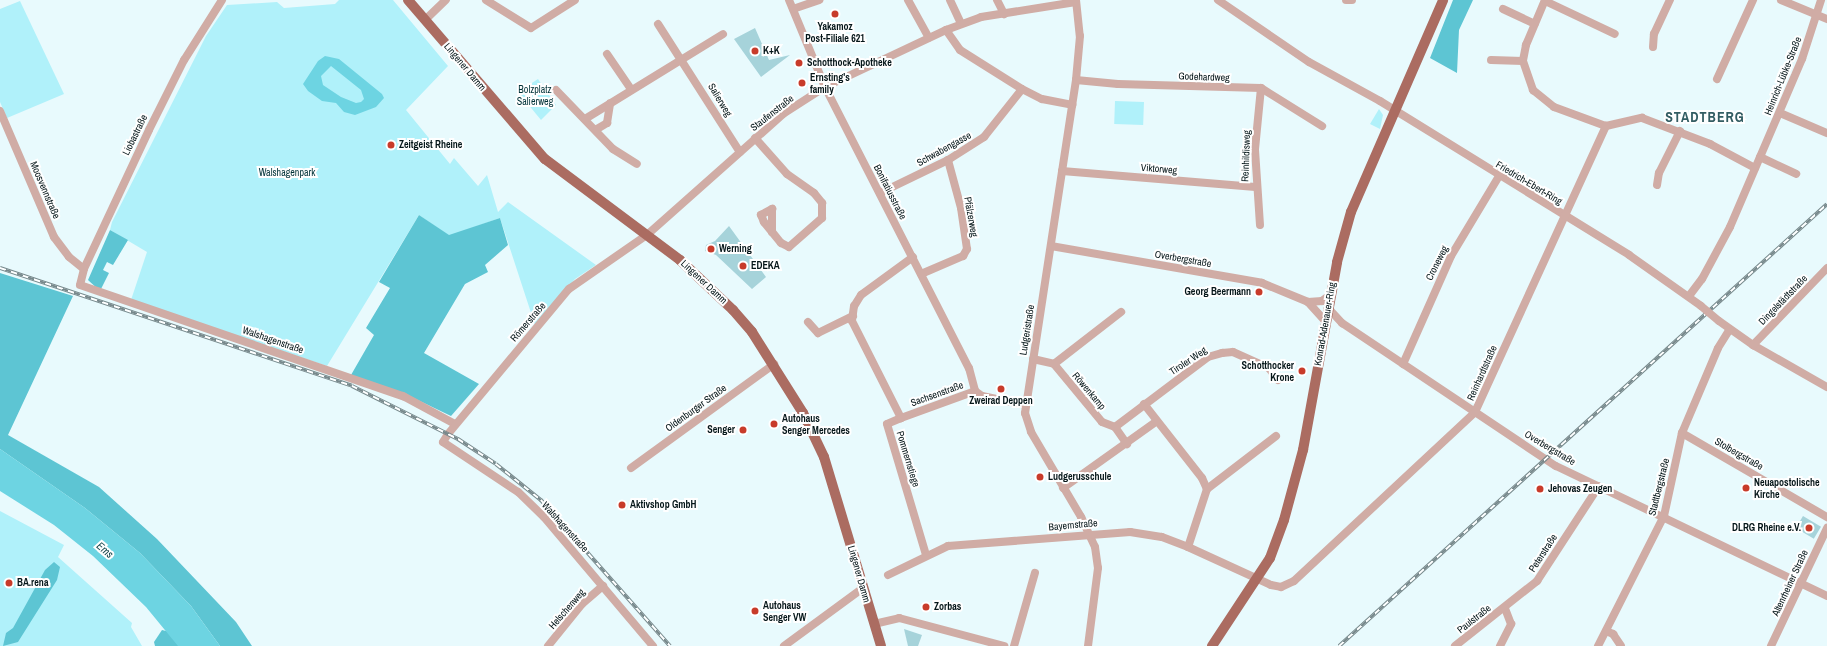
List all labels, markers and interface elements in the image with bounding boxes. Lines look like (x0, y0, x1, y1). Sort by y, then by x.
marker: Yakamoz Post-Filiale 621 (830, 9, 840, 19)
place label: Yakamoz Post-Filiale 621 (805, 20, 865, 44)
street label: Heinrich-Lübke-Straße (1762, 35, 1804, 117)
street label: Lingener Damm (442, 41, 488, 93)
place label: K+K (763, 45, 780, 57)
marker: K+K (750, 46, 760, 56)
place label: Schotthock-Apotheke (807, 57, 892, 69)
marker: Schotthock-Apotheke (794, 58, 804, 68)
street label: Godehardweg (1178, 70, 1230, 84)
place label: Ernsting's family (810, 71, 850, 94)
marker: Ernsting's family (797, 78, 807, 88)
street label: Salierweg (705, 81, 735, 119)
park label: Bolzplatz Salierweg (517, 83, 553, 106)
street label: Staufenstraße (748, 92, 796, 134)
district label: STADTBERG (1665, 109, 1745, 125)
street label: Liobastraße (120, 113, 150, 157)
street label: Schwabengasse (915, 129, 973, 169)
street label: Reinhildisweg (1239, 130, 1253, 182)
place label: Zeitgeist Rheine (399, 139, 462, 151)
marker: Zeitgeist Rheine (386, 140, 396, 150)
street label: Friedrich-Ebert-Ring (1494, 158, 1564, 208)
street label: Moosvennstraße (28, 160, 62, 220)
street label: Viktorweg (1140, 161, 1178, 177)
street label: Bonifatiusstraße (871, 162, 909, 222)
park label: Walshagenpark (259, 167, 315, 179)
street label: Pfälzerweg (962, 196, 980, 238)
place label: Werning (719, 243, 752, 255)
marker: Werning (706, 244, 716, 254)
street label: Croneweg (1423, 244, 1451, 282)
street label: Overbergstraße (1154, 248, 1212, 270)
street label: Lingener Damm (678, 258, 730, 306)
place label: EDEKA (751, 260, 780, 272)
marker: EDEKA (738, 261, 748, 271)
street label: Dingelstädtstraße (1756, 273, 1810, 327)
street label: Konrad-Adenauer-Ring (1312, 281, 1338, 367)
place label: Georg Beermann (1184, 286, 1251, 298)
marker: Georg Beermann (1254, 287, 1264, 297)
street label: Römerstraße (508, 300, 548, 344)
street label: Ludgeristraße (1017, 304, 1037, 356)
street label: Walshagenstraße (241, 324, 305, 356)
street label: Reinhardtstraße (1464, 343, 1500, 403)
street label: Tiroler Weg (1167, 344, 1209, 378)
place label: Schotthocker Krone (1242, 359, 1294, 382)
marker: Schotthocker Krone (1297, 366, 1307, 376)
street label: Röwenkamp (1070, 370, 1108, 412)
street label: Sachsenstraße (909, 379, 965, 409)
street label: Oldenburger Straße (663, 382, 729, 434)
marker: Zweirad Deppen (996, 384, 1006, 394)
place label: Zweirad Deppen (969, 395, 1033, 407)
place label: Autohaus Senger Mercedes (782, 412, 850, 436)
marker: Autohaus Senger Mercedes (769, 419, 779, 429)
place label: Senger (707, 424, 735, 436)
marker: Senger (738, 425, 748, 435)
street label: Overbergstraße (1522, 428, 1578, 468)
street label: Pommernstiege (894, 430, 922, 488)
street label: Stolbergstraße (1713, 435, 1765, 473)
street label: Stadtbergstraße (1646, 457, 1672, 517)
place label: Ludgerusschule (1048, 471, 1111, 483)
marker: Ludgerusschule (1035, 472, 1045, 482)
place label: Neuapostolische Kirche (1754, 476, 1820, 500)
place label: Jehovas Zeugen (1548, 483, 1612, 495)
marker: Neuapostolische Kirche (1741, 483, 1751, 493)
marker: Jehovas Zeugen (1535, 484, 1545, 494)
street label: Walshagenstraße (539, 499, 591, 555)
place label: Aktivshop GmbH (630, 499, 697, 511)
marker: Aktivshop GmbH (617, 500, 627, 510)
street label: Bayernstraße (1048, 517, 1098, 533)
place label: DLRG Rheine e.V. (1732, 522, 1801, 534)
marker: DLRG Rheine e.V. (1804, 523, 1814, 533)
street label: Peterstraße (1526, 532, 1560, 574)
water label: Ems (94, 539, 116, 561)
street label: Lingener Damm (845, 544, 873, 604)
street label: Altenrheiner Straße (1769, 548, 1811, 618)
place label: BA.rena (17, 577, 48, 589)
marker: BA.rena (4, 578, 14, 588)
street label: Helschenweg (546, 586, 588, 632)
place label: Autohaus Senger VW (763, 599, 806, 622)
place label: Zorbas (934, 601, 961, 613)
marker: Zorbas (921, 602, 931, 612)
street label: Paulstraße (1455, 602, 1493, 636)
marker: Autohaus Senger VW (750, 606, 760, 616)

